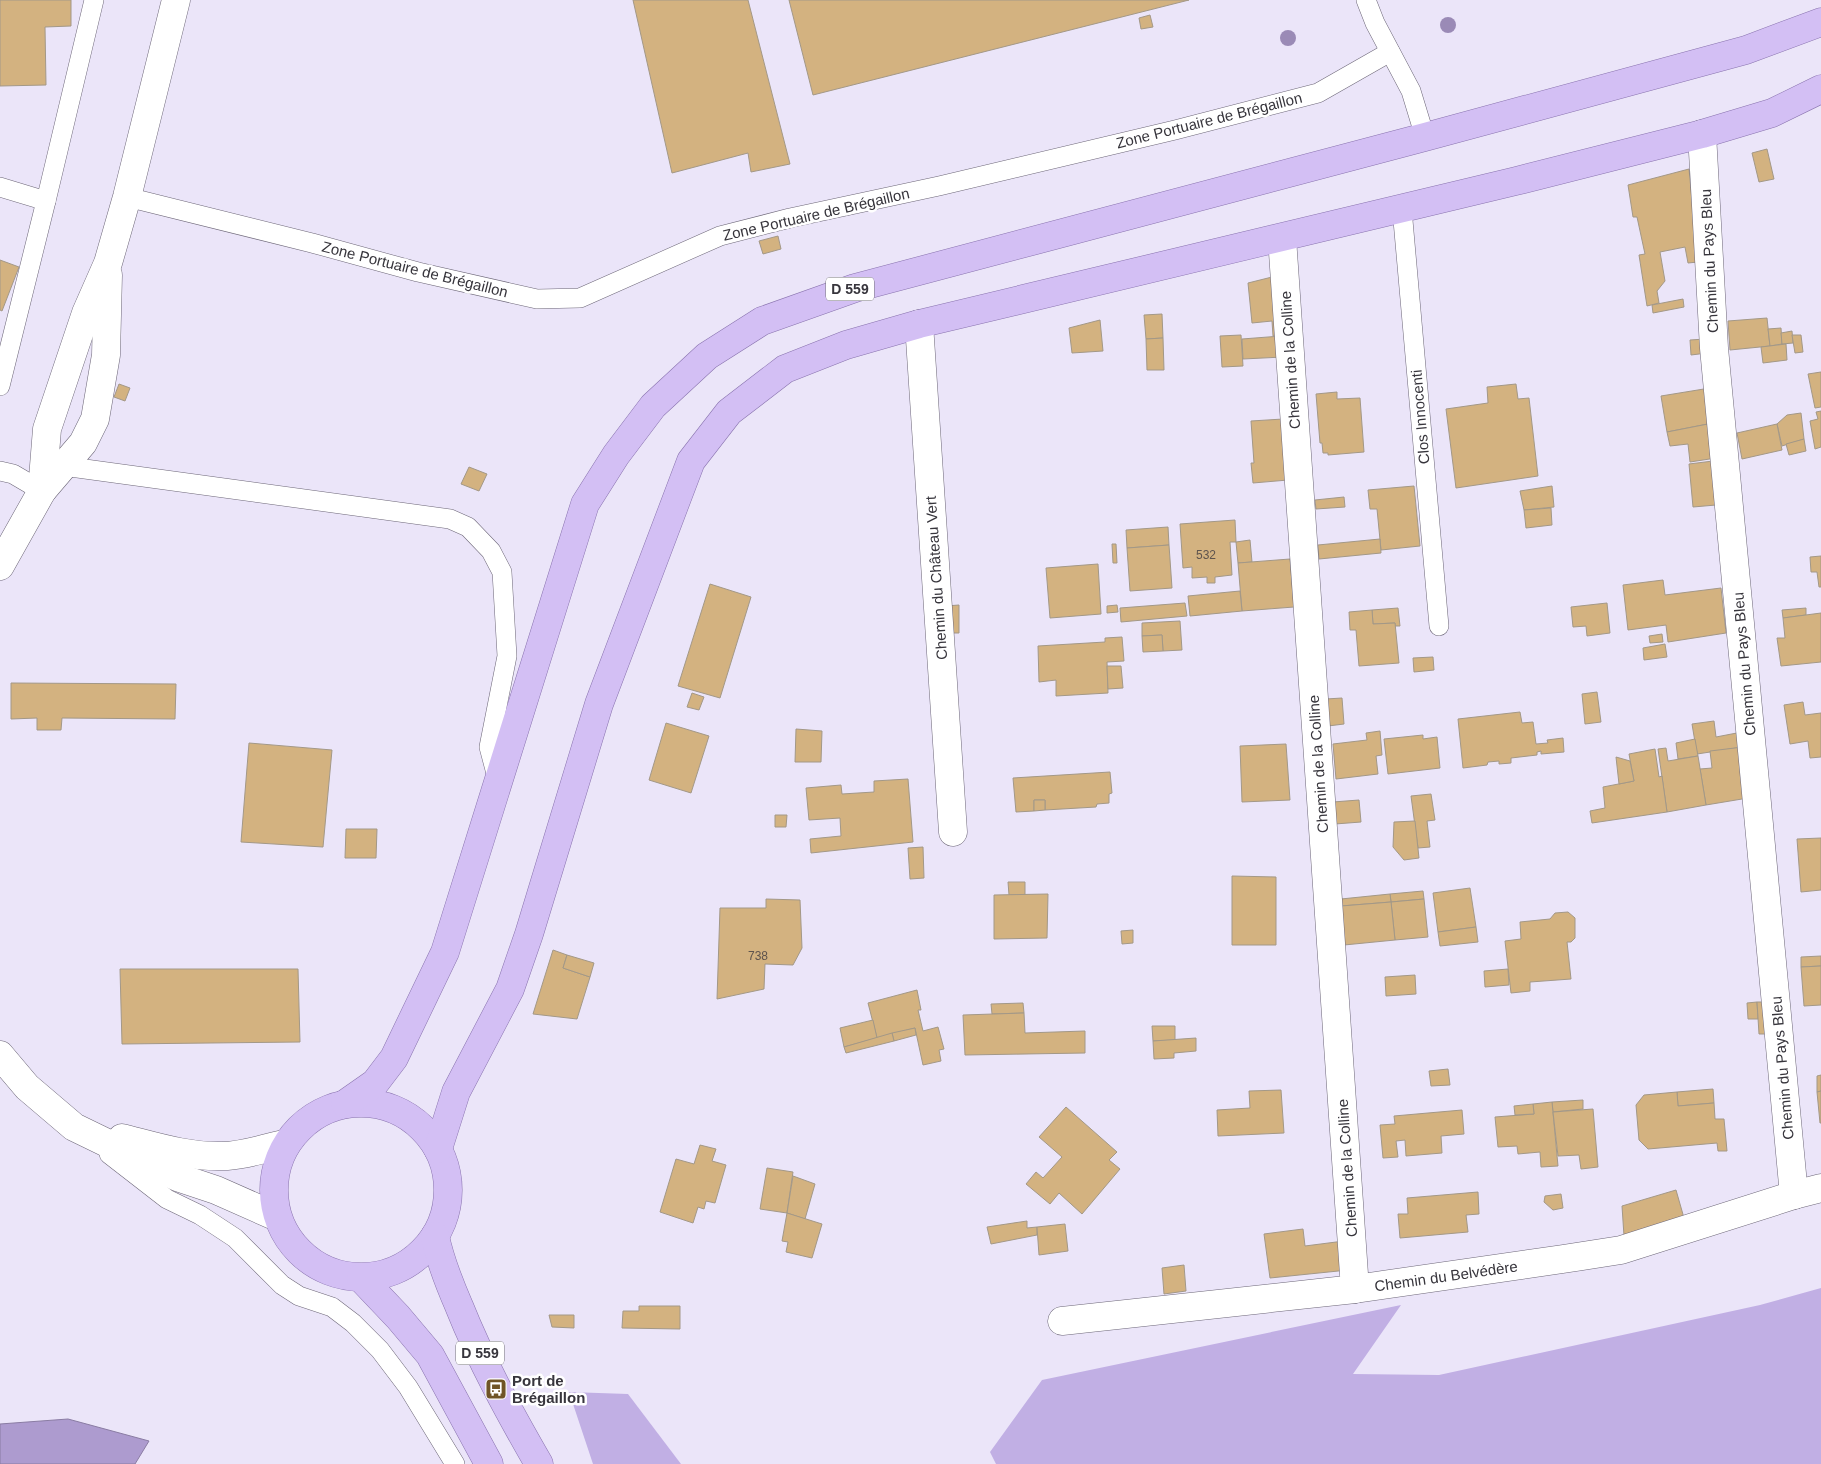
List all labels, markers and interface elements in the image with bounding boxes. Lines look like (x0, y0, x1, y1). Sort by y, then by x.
street label: Zone Portuaire de Brégaillon (1114, 89, 1304, 151)
street label: Zone Portuaire de Brégaillon (721, 184, 911, 244)
street label: Chemin du Pays Bleu (1697, 189, 1721, 333)
street label: Zone Portuaire de Brégaillon (320, 238, 510, 300)
road number: D 559 (826, 278, 874, 300)
street label: Chemin de la Colline (1277, 290, 1303, 430)
street label: Clos Innocenti (1407, 369, 1433, 465)
street label: Chemin du Château Vert (922, 495, 950, 661)
house number: 532 (1196, 548, 1216, 562)
street label: Chemin du Pays Bleu (1729, 591, 1759, 737)
street label: Chemin de la Colline (1305, 694, 1331, 834)
house number: 738 (748, 949, 768, 963)
street label: Chemin du Pays Bleu (1767, 995, 1797, 1141)
street label: Chemin de la Colline (1334, 1098, 1360, 1238)
street label: Chemin du Belvédère (1373, 1258, 1519, 1294)
road number: D 559 (456, 1342, 504, 1365)
place label: Port de Brégaillon (512, 1372, 585, 1406)
bus stop icon: Port de Brégaillon (484, 1377, 508, 1401)

